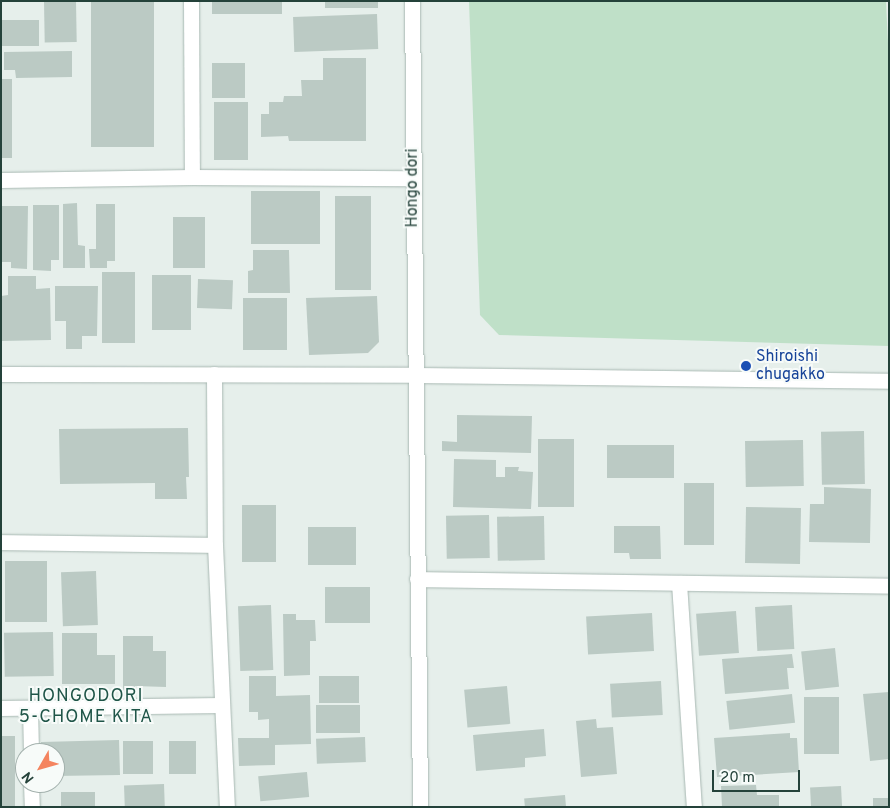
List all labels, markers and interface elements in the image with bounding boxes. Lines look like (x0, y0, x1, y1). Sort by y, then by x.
street label: Hongo dori (403, 149, 423, 227)
place label: Shiroishi chugakko (756, 347, 825, 385)
marker: Shiroishi chugakko (740, 360, 752, 372)
district label: HONGODORI 5-CHOME KITA (17, 687, 155, 730)
north arrow (15, 743, 65, 793)
scale bar (715, 760, 802, 792)
text: N (19, 768, 38, 786)
text: 20 m (720, 769, 755, 788)

